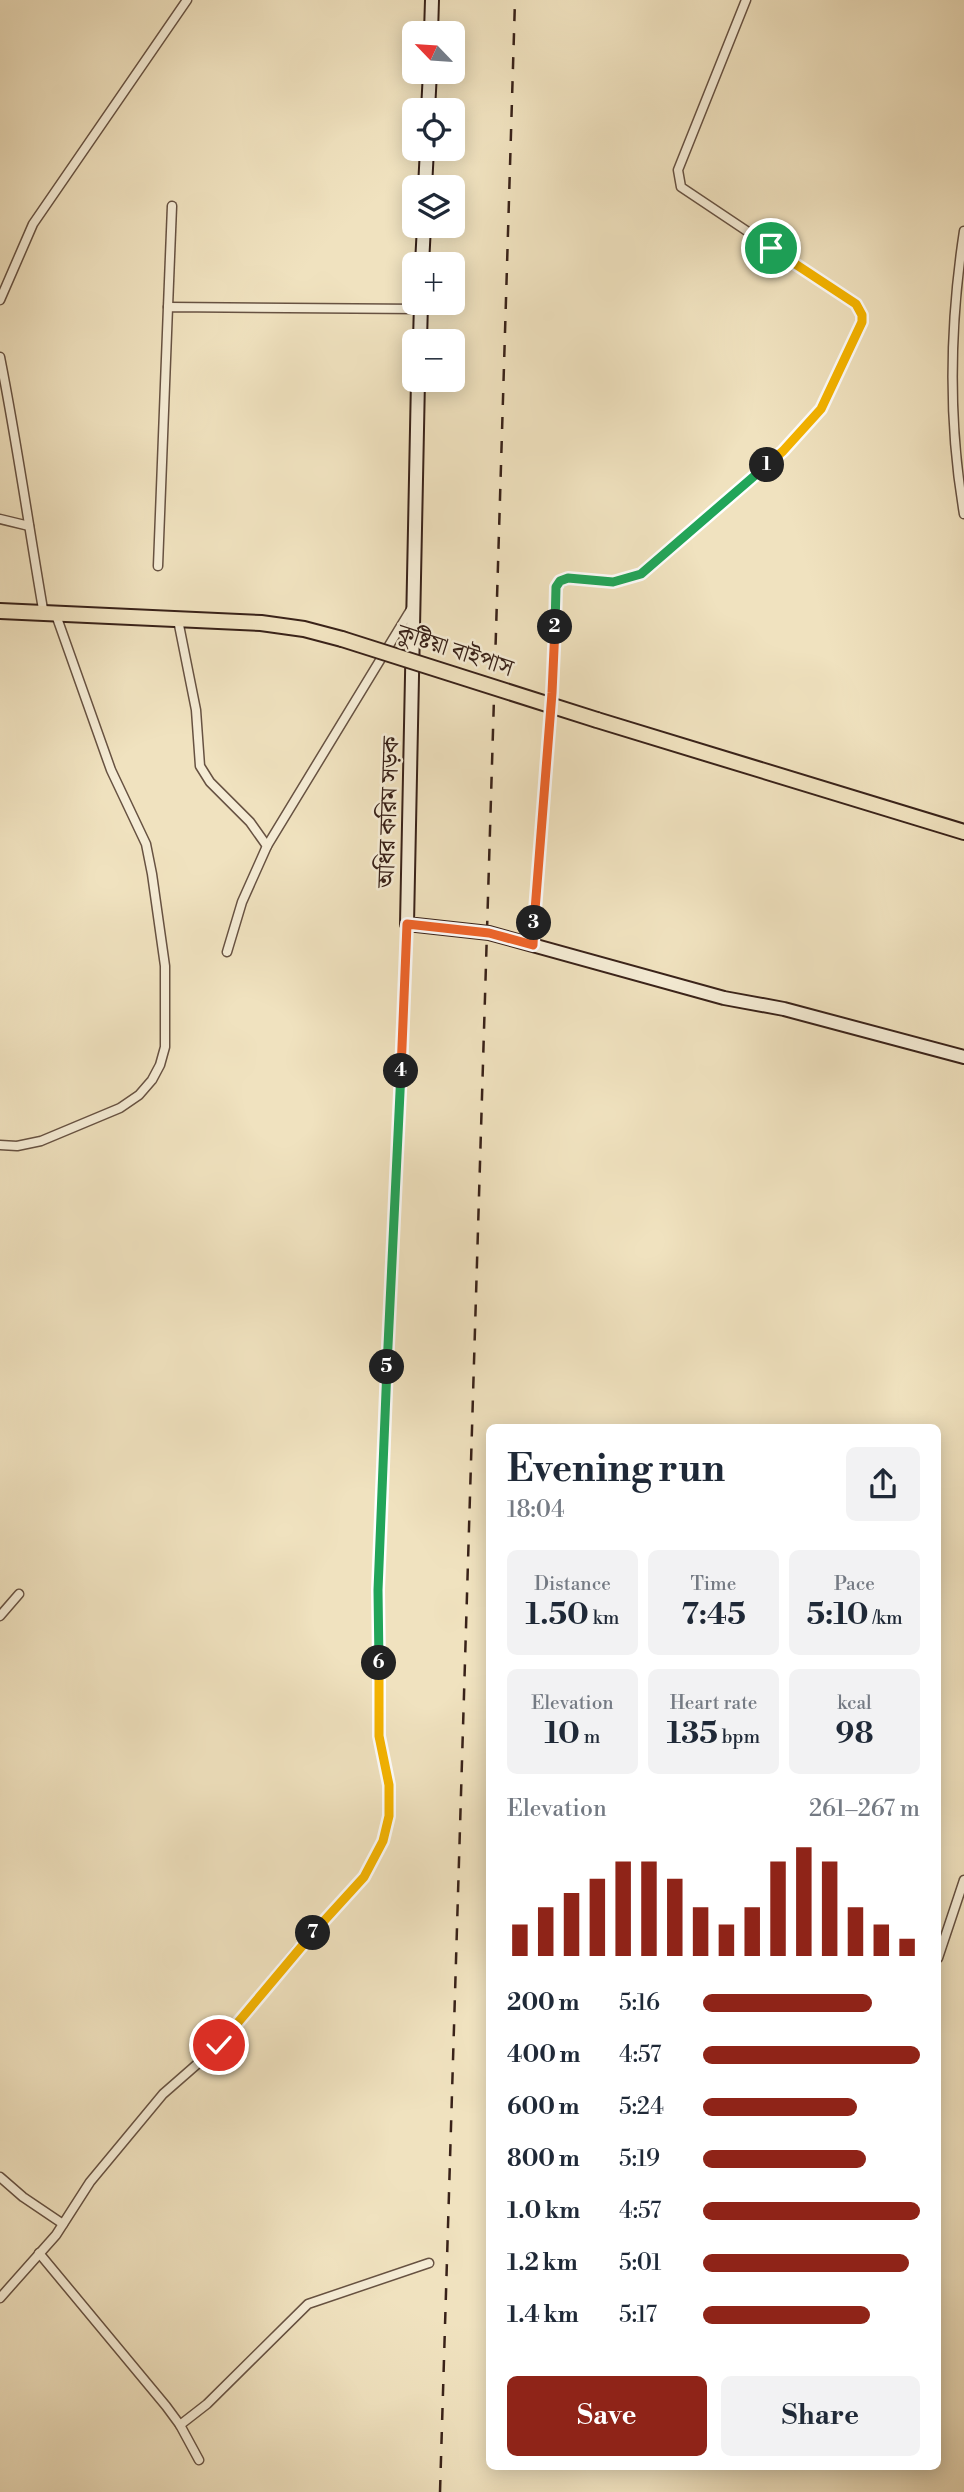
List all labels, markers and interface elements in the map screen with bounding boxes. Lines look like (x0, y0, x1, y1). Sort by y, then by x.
north arrow (402, 21, 466, 84)
map controls (402, 21, 465, 392)
button: locate (402, 98, 465, 161)
button: layers (402, 175, 465, 238)
pin (741, 218, 801, 278)
icon: arrive (752, 229, 790, 267)
button: + (402, 252, 465, 315)
button: − (402, 329, 465, 392)
pin: 1 (750, 448, 784, 482)
text: 1 (762, 452, 771, 476)
pin: 2 (538, 610, 572, 644)
text: 2 (549, 614, 560, 638)
street label: কুষ্টিয়া বাইপাস (392, 617, 519, 684)
street label: অধির করিম সড়ক (371, 735, 407, 889)
pin: 3 (516, 906, 552, 940)
text: 3 (528, 910, 539, 934)
pin: 4 (384, 1054, 418, 1088)
text: 4 (394, 1058, 407, 1082)
pin: 5 (370, 1350, 404, 1384)
text: 5 (381, 1354, 392, 1378)
text: Evening run (507, 1446, 725, 1493)
button: share (846, 1447, 920, 1521)
text: 18:04 (507, 1496, 565, 1524)
text: Distance (534, 1572, 611, 1596)
text: Time (691, 1572, 736, 1596)
text: Pace (834, 1572, 875, 1596)
text: 1.50 (526, 1596, 589, 1634)
text: 7:45 (681, 1596, 746, 1634)
text: 5:10 (806, 1596, 868, 1634)
text: km (589, 1606, 619, 1630)
text: /km (868, 1606, 903, 1630)
pin: 6 (362, 1646, 396, 1680)
text: 6 (373, 1650, 384, 1674)
text: Elevation (531, 1691, 614, 1715)
text: Heart rate (670, 1691, 757, 1715)
text: kcal (837, 1691, 872, 1715)
text: 10 (545, 1715, 580, 1753)
text: 135 (667, 1715, 718, 1753)
text: 98 (835, 1715, 874, 1753)
text: m (580, 1725, 600, 1749)
text: bpm (718, 1725, 760, 1749)
text: Elevation (507, 1795, 607, 1823)
text: 261–267 m (809, 1795, 920, 1823)
pin: 7 (296, 1916, 330, 1951)
text: 7 (307, 1920, 318, 1944)
text: 200 m (507, 1989, 579, 2017)
text: 5:16 (619, 1989, 660, 2017)
pin (189, 2015, 249, 2075)
icon: check (200, 2026, 238, 2064)
text: 400 m (507, 2041, 580, 2069)
text: 4:57 (619, 2041, 661, 2069)
text: 600 m (507, 2093, 580, 2121)
text: 5:24 (619, 2093, 664, 2121)
text: 800 m (507, 2145, 580, 2173)
text: 5:19 (619, 2145, 660, 2173)
text: 1.0 km (507, 2197, 580, 2225)
text: 4:57 (619, 2197, 661, 2225)
text: 1.2 km (507, 2249, 578, 2277)
text: 5:01 (619, 2249, 661, 2277)
text: 1.4 km (507, 2301, 579, 2329)
text: 5:17 (619, 2301, 657, 2329)
button: Save (507, 2376, 707, 2456)
button: Share (721, 2376, 920, 2456)

